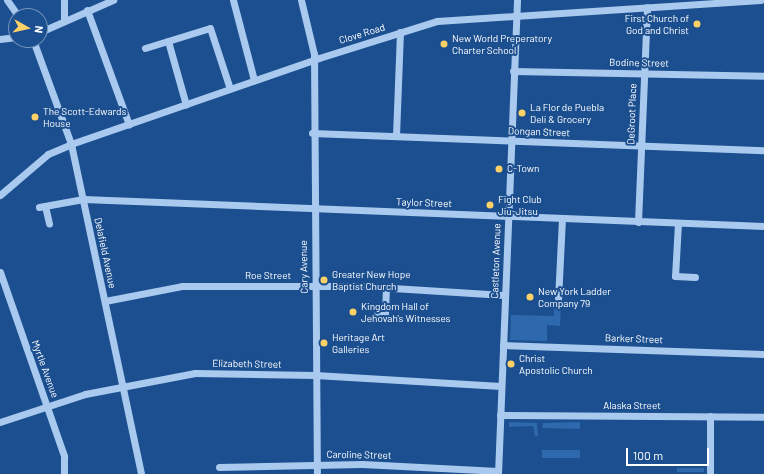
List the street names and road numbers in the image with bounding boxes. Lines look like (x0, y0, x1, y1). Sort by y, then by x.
street label: Clove Road (337, 21, 387, 47)
street label: Bodine Street (609, 56, 669, 70)
street label: DeGroot Place (625, 83, 639, 145)
street label: Dongan Street (508, 125, 570, 139)
street label: Taylor Street (396, 196, 452, 210)
street label: Delafield Avenue (92, 217, 118, 289)
street label: Castleton Avenue (489, 223, 503, 299)
street label: Cary Avenue (298, 240, 310, 294)
street label: Roe Street (245, 270, 291, 282)
street label: Barker Street (605, 332, 663, 346)
street label: Myrtle Avenue (29, 338, 61, 400)
street label: Elizabeth Street (212, 357, 282, 371)
street label: Alaska Street (603, 400, 661, 412)
street label: Caroline Street (326, 448, 392, 462)

